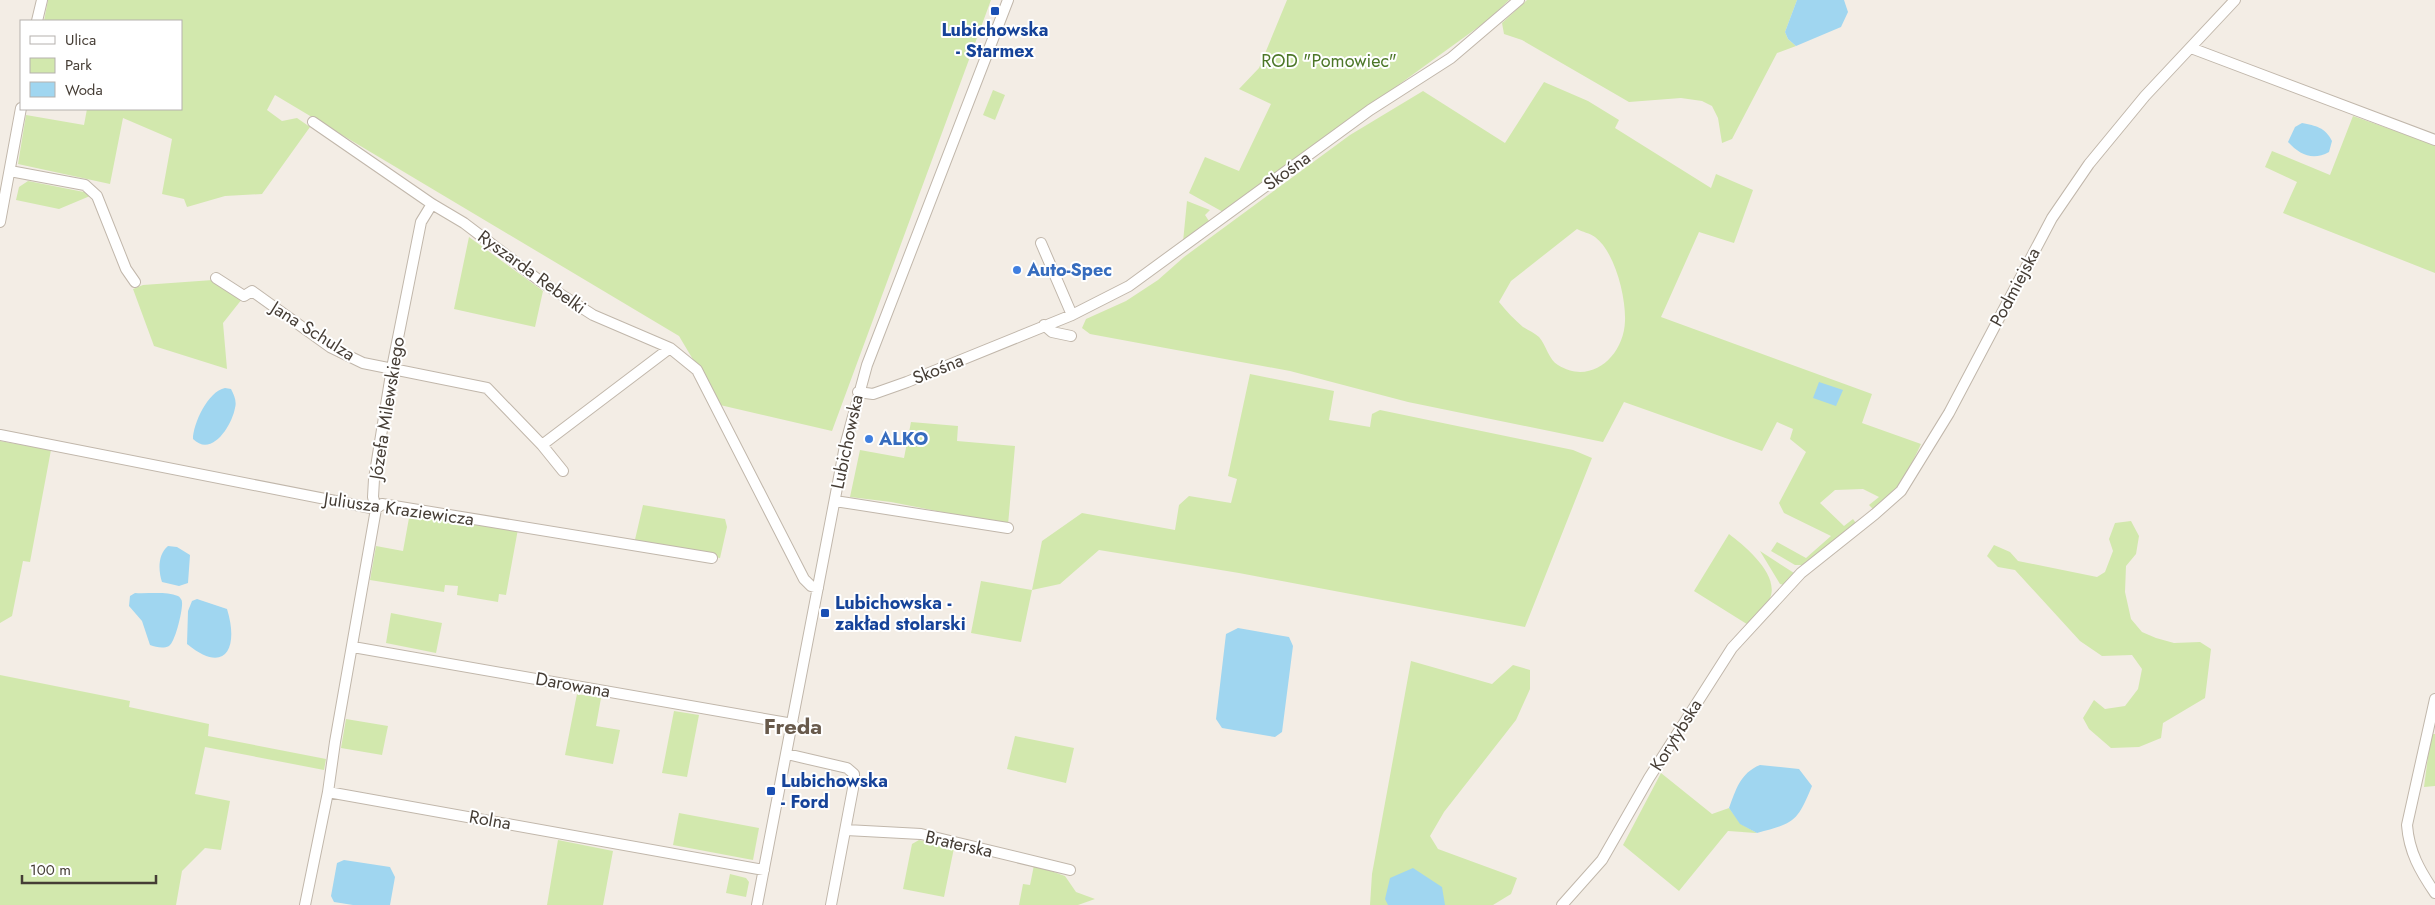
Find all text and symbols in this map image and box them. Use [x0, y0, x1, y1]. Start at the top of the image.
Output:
marker: Lubichowska - Starmex [989, 5, 1001, 17]
place label: Lubichowska - Starmex [941, 17, 1049, 64]
legend [20, 20, 182, 110]
text: Ulica [65, 29, 96, 51]
park label: ROD "Pomowiec" [1261, 48, 1397, 74]
text: Park [65, 54, 92, 76]
text: Woda [65, 79, 103, 101]
street label: Skośna [1258, 145, 1316, 197]
street label: Ryszarda Rebelki [472, 224, 592, 320]
street label: Podmiejska [1983, 243, 2047, 331]
place label: Auto-Spec [1026, 257, 1112, 283]
marker: Auto-Spec [1011, 264, 1023, 276]
street label: Jana Schulza [264, 294, 360, 367]
street label: Józefa Milewskiego [363, 335, 411, 483]
street label: Skośna [909, 347, 967, 391]
street label: Lubichowska [824, 392, 870, 492]
place label: ALKO [878, 426, 928, 452]
marker: ALKO [863, 433, 875, 445]
street label: Juliusza Kraziewicza [320, 485, 476, 532]
place label: Lubichowska - zakład stolarski [835, 590, 966, 637]
marker: Lubichowska - zakład stolarski [819, 607, 831, 619]
street label: Darowana [534, 666, 612, 704]
street label: Korytybska [1644, 694, 1708, 776]
district label: Freda [764, 710, 822, 742]
place label: Lubichowska - Ford [781, 768, 888, 815]
marker: Lubichowska - Ford [765, 785, 777, 797]
street label: Rolna [467, 804, 513, 836]
street label: Braterska [923, 824, 995, 864]
scale bar [22, 852, 156, 884]
text: 100 m [30, 859, 71, 881]

